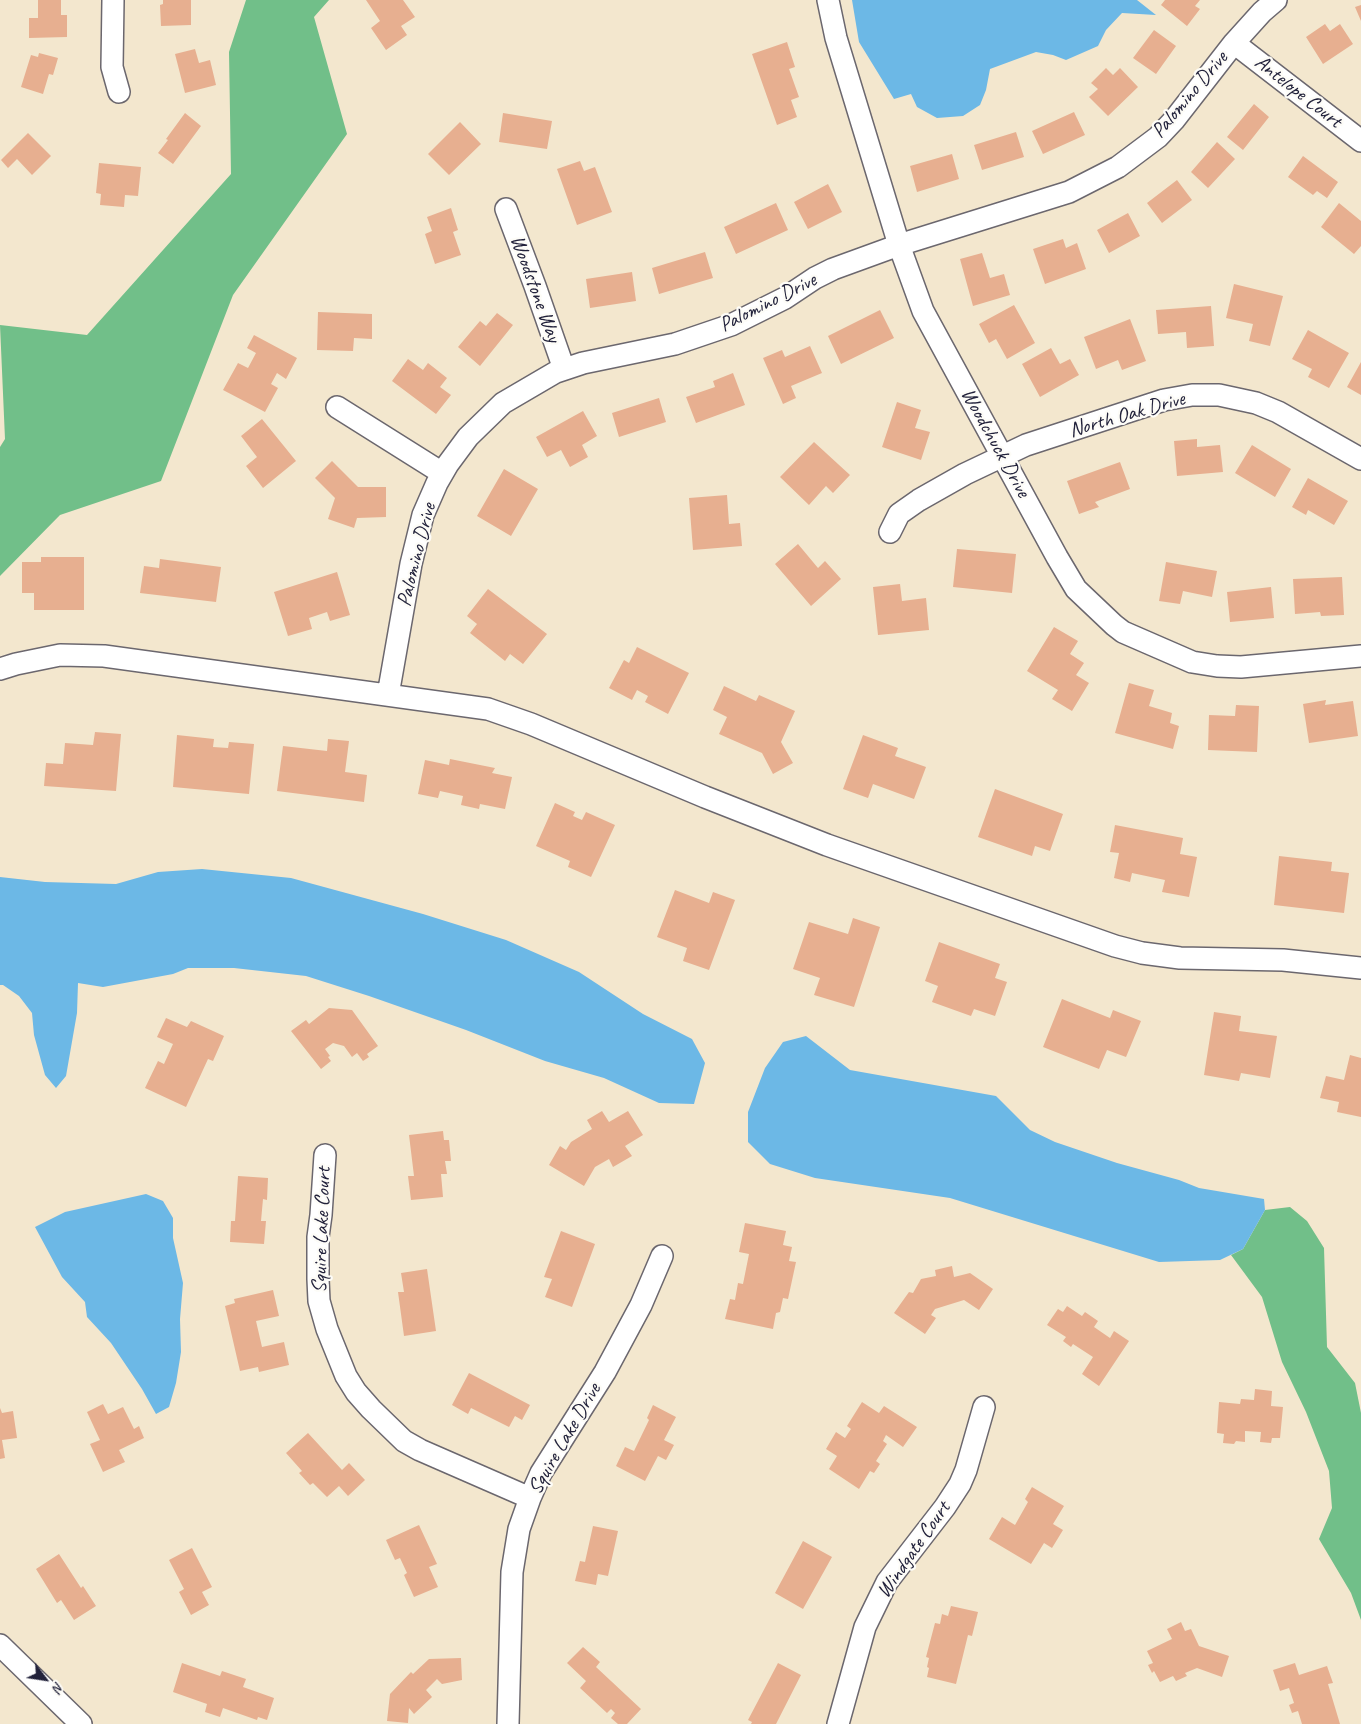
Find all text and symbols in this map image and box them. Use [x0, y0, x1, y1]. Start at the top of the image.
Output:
street label: Palomino Drive [1146, 46, 1234, 144]
street label: Antelope Court [1249, 50, 1347, 134]
street label: Woodstone Way [504, 232, 566, 346]
street label: Palomino Drive [715, 268, 821, 338]
street label: Woodchuck Drive [955, 384, 1035, 502]
street label: North Oak Drive [1066, 386, 1188, 444]
street label: Palomino Drive [392, 501, 442, 609]
street label: Squire Lake Court [307, 1167, 337, 1293]
street label: Squire Lake Drive [523, 1379, 607, 1499]
street label: Windgate Court [872, 1497, 956, 1603]
north arrow [20, 1654, 70, 1704]
text: N [49, 1679, 68, 1695]

